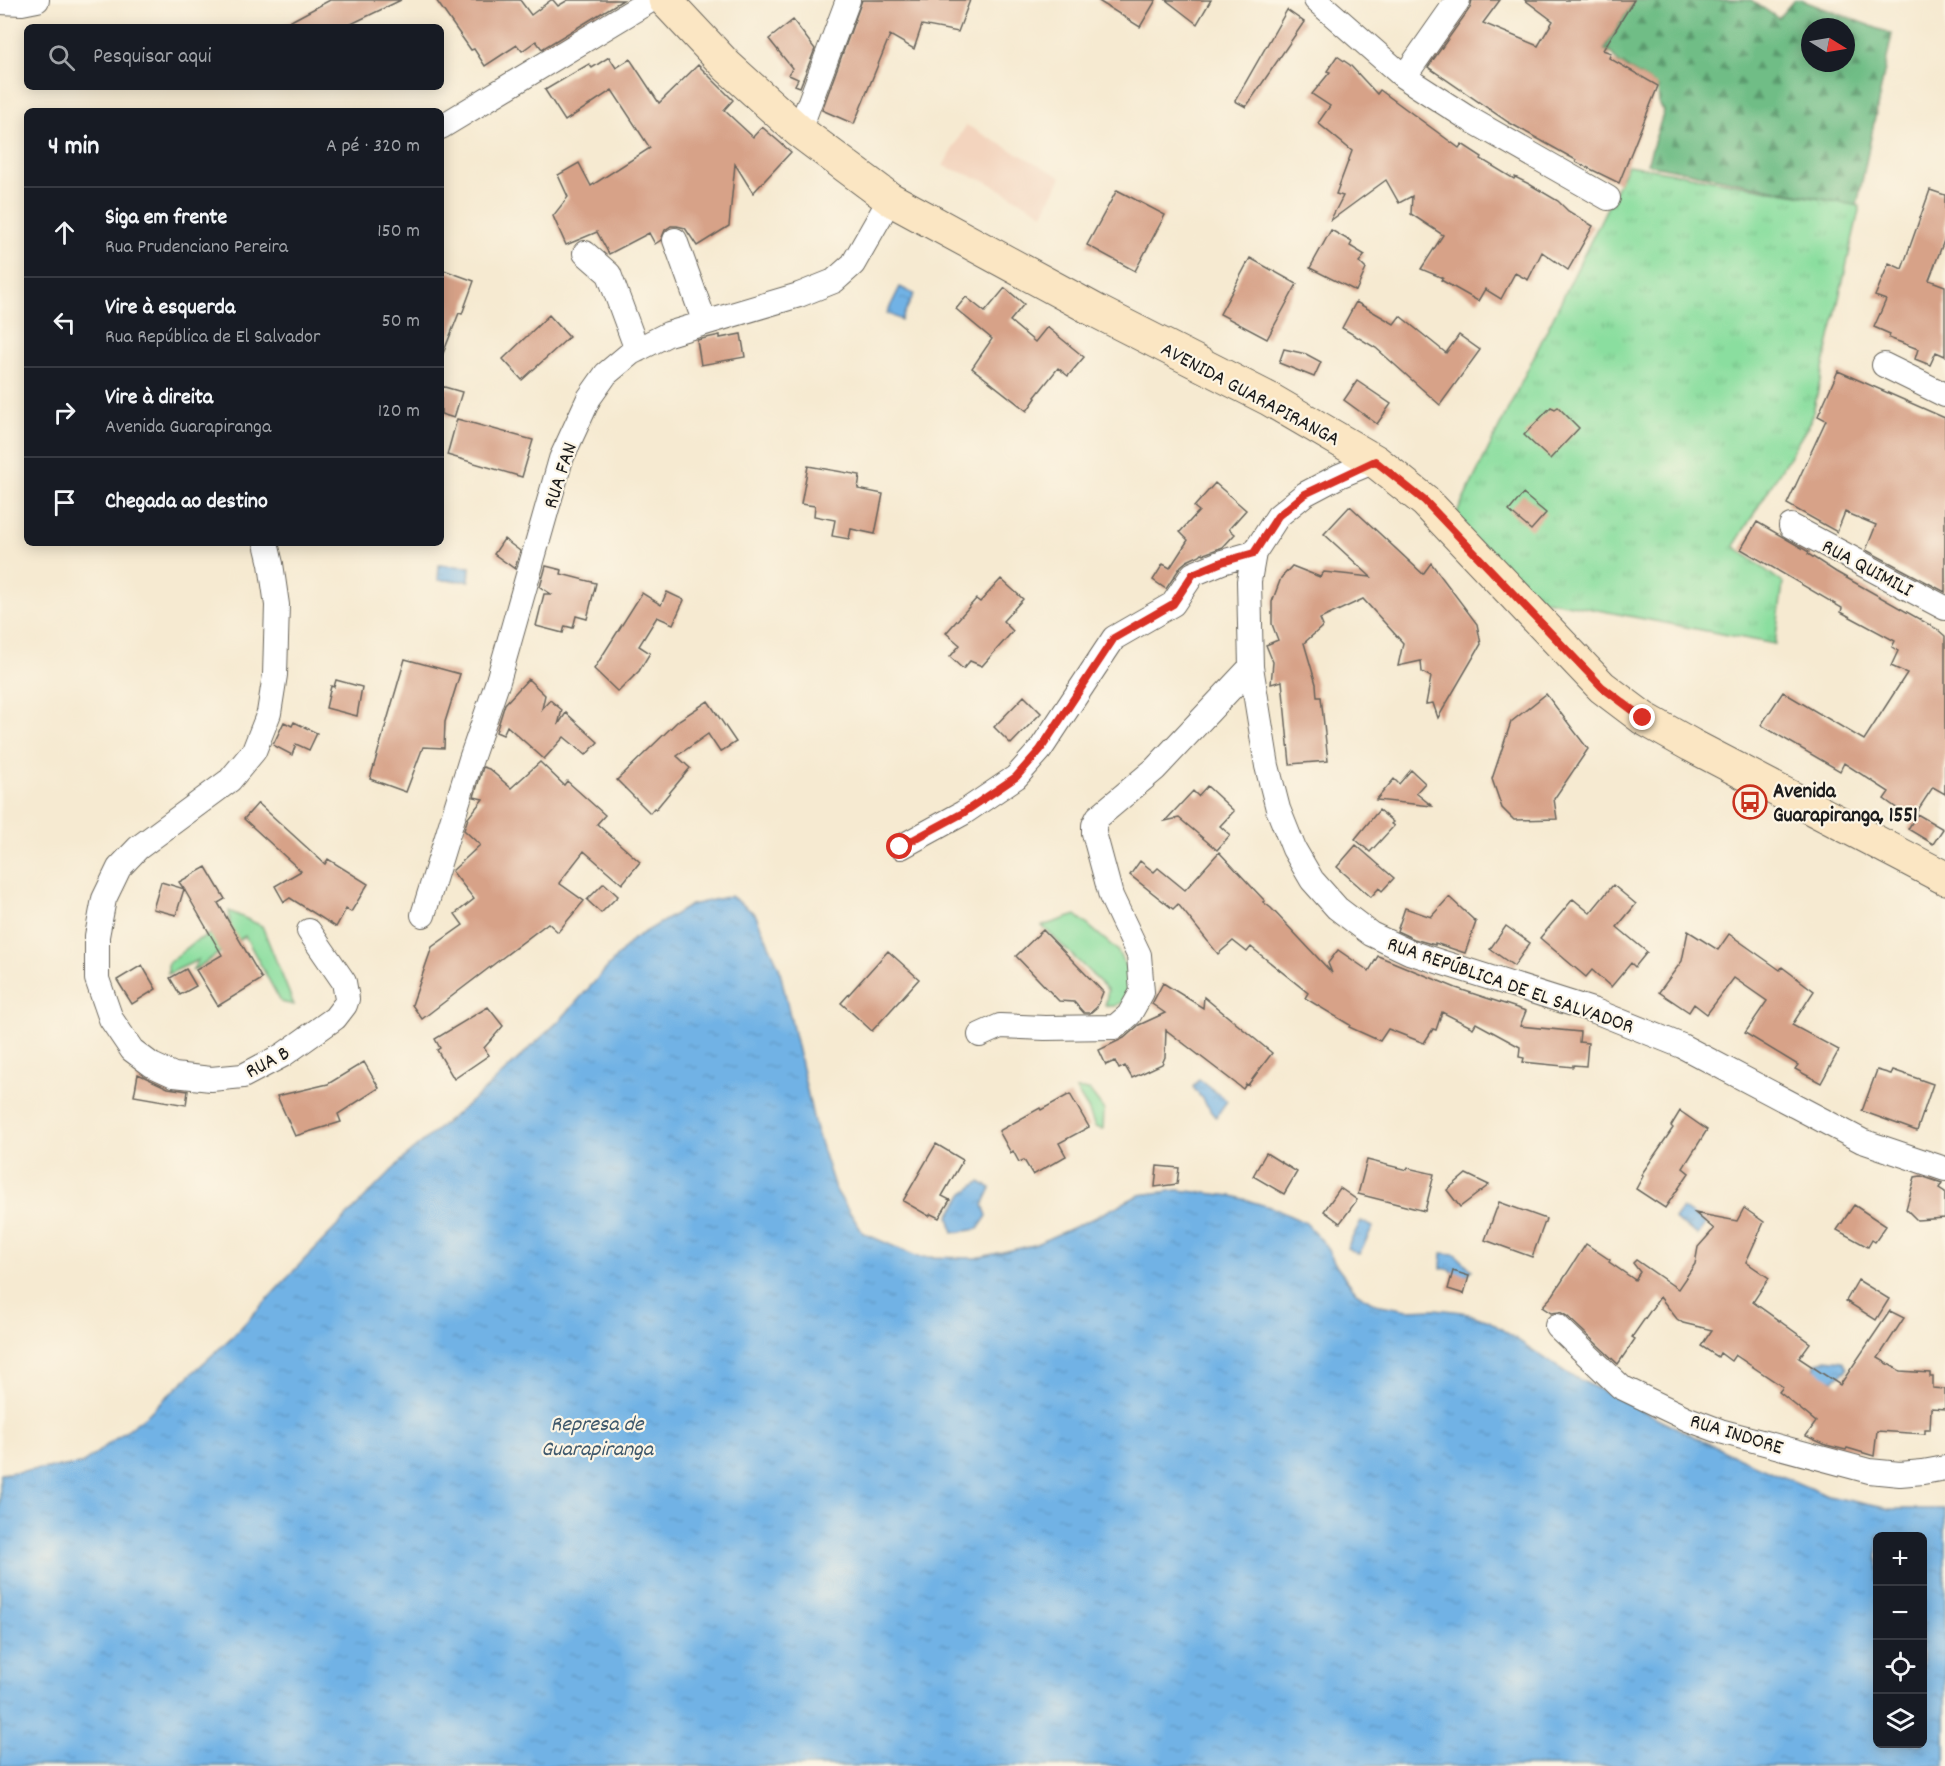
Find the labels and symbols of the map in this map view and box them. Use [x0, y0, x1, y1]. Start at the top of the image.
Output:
north arrow [1801, 18, 1855, 72]
street label: AVENIDA GUARAPIRANGA [1155, 336, 1345, 456]
street label: RUA FAN [537, 439, 587, 513]
street label: RUA QUIMILI [1816, 533, 1918, 606]
route end [1629, 704, 1655, 730]
place label: Avenida Guarapiranga, 1551 [1773, 778, 1918, 832]
bus stop icon: Avenida Guarapiranga, 1551 [1732, 784, 1768, 820]
route start [886, 833, 912, 859]
street label: RUA REPÚBLICA DE EL SALVADOR [1383, 930, 1637, 1043]
street label: RUA B [241, 1039, 296, 1088]
street label: RUA INDORE [1686, 1407, 1787, 1464]
water label: Represa de Guarapiranga [541, 1410, 655, 1466]

